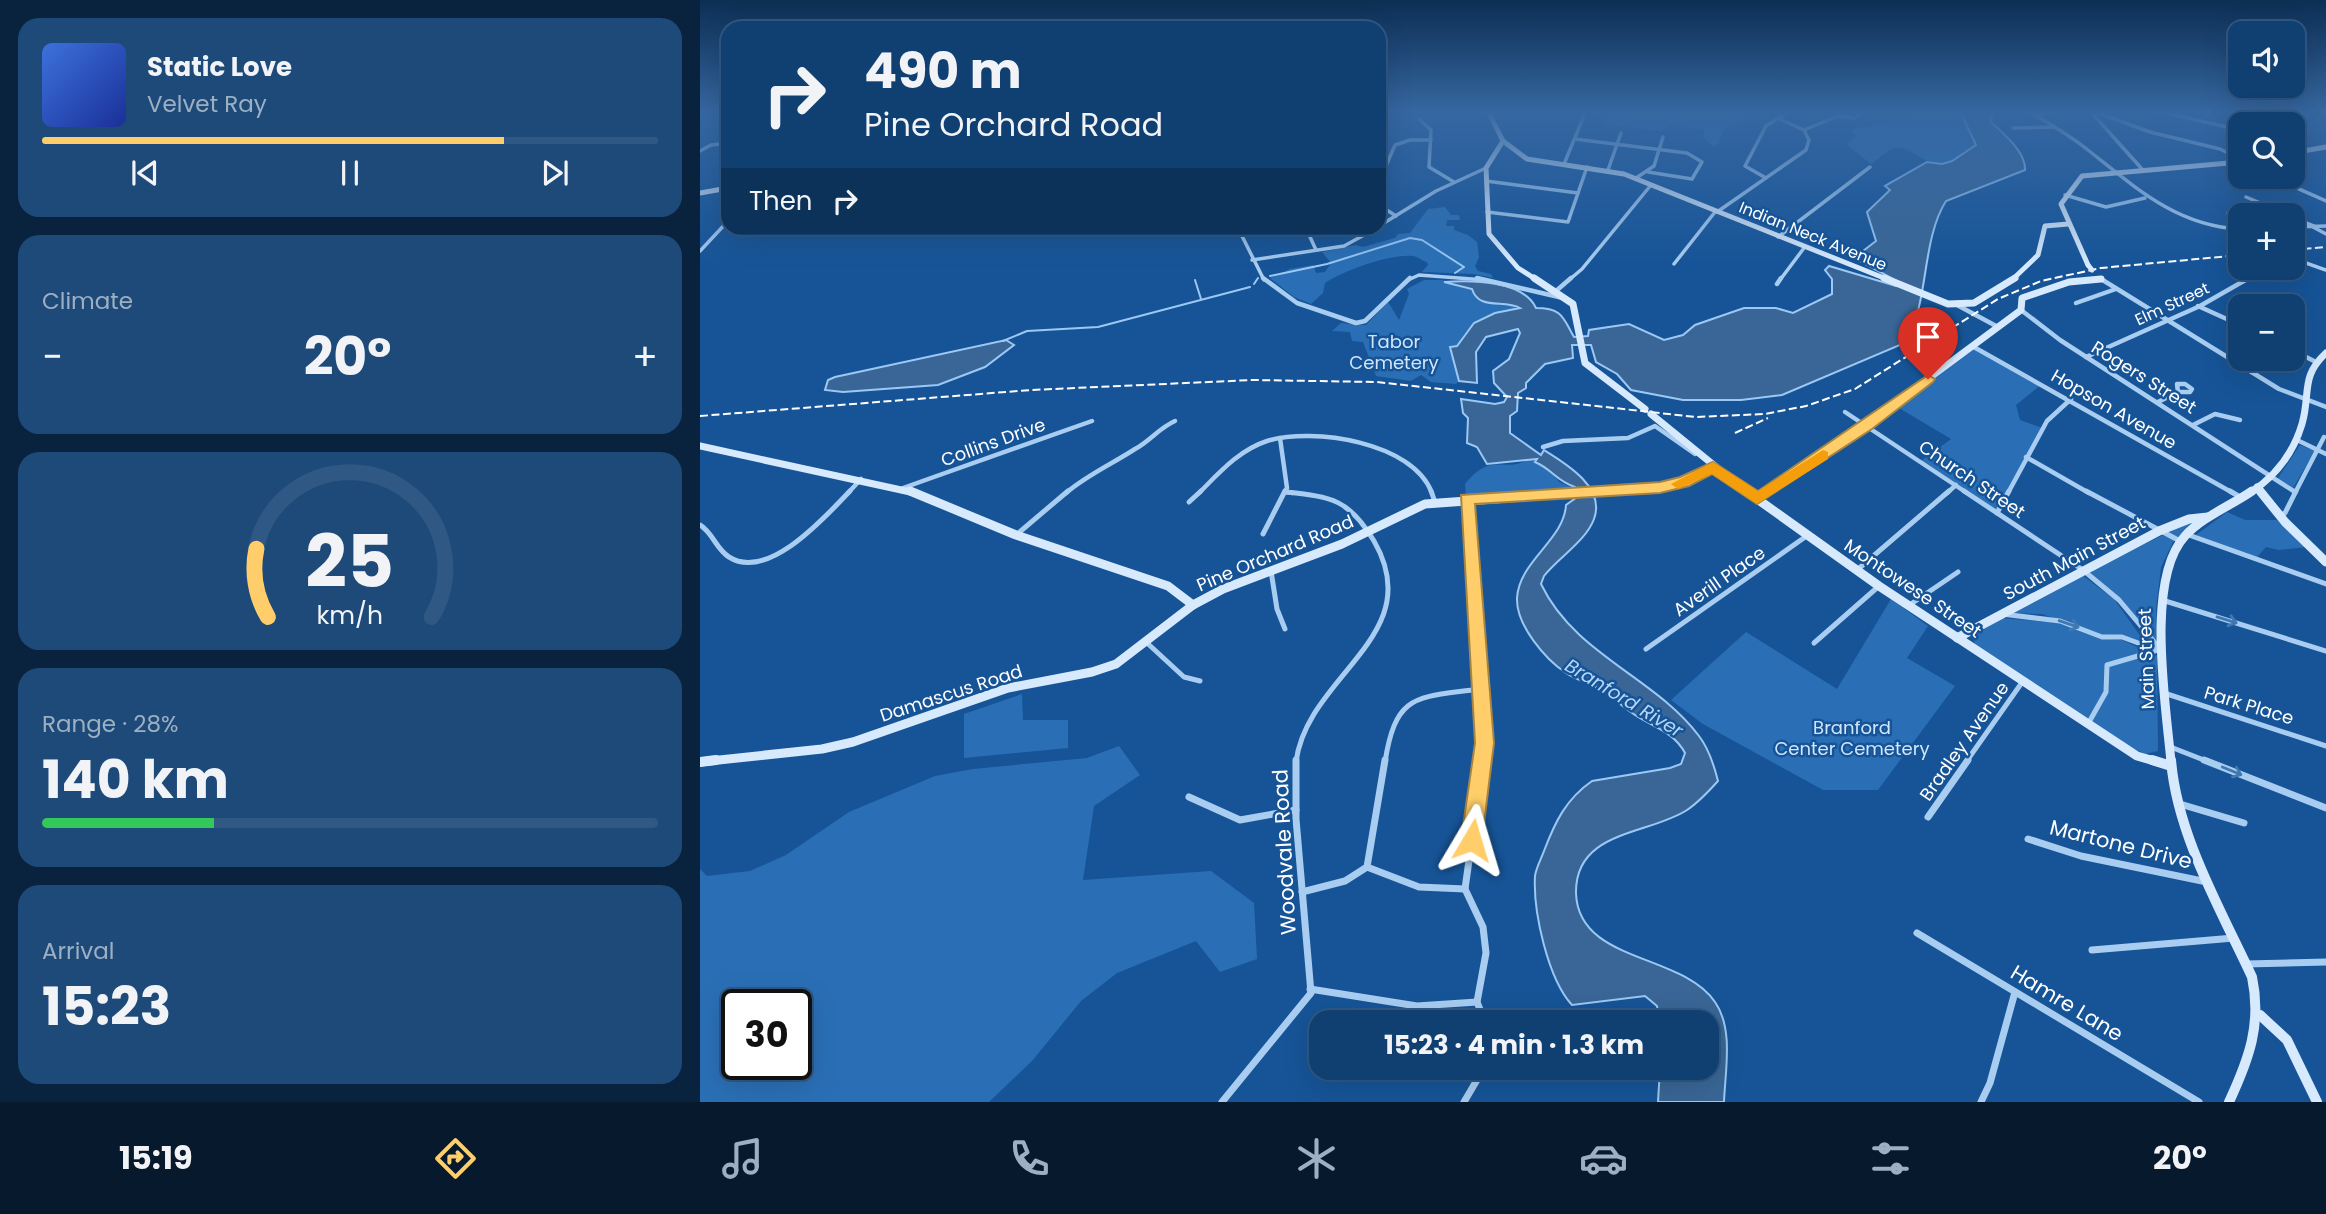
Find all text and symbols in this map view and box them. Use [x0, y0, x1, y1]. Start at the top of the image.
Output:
map controls [2228, 21, 2305, 371]
button: sound [2228, 21, 2305, 98]
text: 490 m [864, 37, 1022, 105]
text: Static Love [147, 49, 292, 85]
icon: right [749, 49, 840, 140]
text: Velvet Ray [147, 88, 267, 120]
text: Pine Orchard Road [864, 102, 1163, 147]
button: search [2228, 112, 2305, 189]
icon: previous [126, 154, 164, 192]
icon: pause [331, 154, 369, 192]
icon: next [536, 154, 574, 192]
icon: right [826, 182, 864, 220]
text: Then [749, 183, 812, 219]
street label: Indian Neck Avenue [1736, 196, 1891, 276]
button: + [2228, 203, 2305, 280]
street label: Elm Street [2131, 277, 2213, 331]
text: Climate [42, 285, 133, 317]
button: − [2228, 294, 2305, 371]
pin [1898, 307, 1958, 379]
icon: arrive [1909, 318, 1947, 356]
text: 20° [304, 320, 391, 393]
park label: Tabor Cemetery [1349, 329, 1439, 375]
text: − [42, 330, 63, 383]
text: + [632, 330, 658, 383]
street label: Rogers Street [2087, 335, 2201, 419]
street label: Hopson Avenue [2047, 363, 2181, 455]
street label: Collins Drive [937, 412, 1049, 472]
street label: Church Street [1914, 434, 2030, 524]
street label: Pine Orchard Road [1193, 509, 1357, 597]
street label: South Main Street [1999, 510, 2149, 606]
text: 25 [306, 511, 394, 612]
street label: Montowese Street [1839, 533, 1987, 643]
street label: Averill Place [1668, 540, 1770, 622]
text: km/h [317, 598, 383, 633]
street label: Main Street [2132, 608, 2160, 710]
one-way arrow [2216, 615, 2238, 628]
one-way arrow [2058, 618, 2080, 631]
water label: Branford River [1560, 652, 1689, 744]
street label: Damascus Road [877, 658, 1025, 728]
street label: Bradley Avenue [1914, 676, 2014, 806]
street label: Park Place [2201, 680, 2297, 730]
text: Range · 28% [42, 708, 178, 740]
park label: Branford Center Cemetery [1774, 715, 1930, 761]
text: 140 km [42, 743, 229, 816]
one-way arrow [2220, 766, 2242, 779]
street label: Woodvale Road [1265, 768, 1303, 936]
position arrow [1435, 803, 1509, 877]
street label: Martone Drive [2047, 812, 2195, 876]
text: Arrival [42, 935, 114, 967]
street label: Hamre Lane [2005, 958, 2129, 1048]
text: 15:23 [42, 970, 171, 1043]
speed limit sign: 30 [721, 989, 812, 1080]
text: 15:23 · 4 min · 1.3 km [1384, 1027, 1644, 1063]
icon: directions [431, 1134, 480, 1183]
icon: music [718, 1134, 767, 1183]
icon: phone [1005, 1134, 1054, 1183]
icon: climate [1292, 1134, 1341, 1183]
icon: car [1579, 1134, 1628, 1183]
icon: filters [1866, 1134, 1915, 1183]
text: 15:19 [119, 1135, 193, 1180]
text: 20° [2153, 1135, 2207, 1180]

